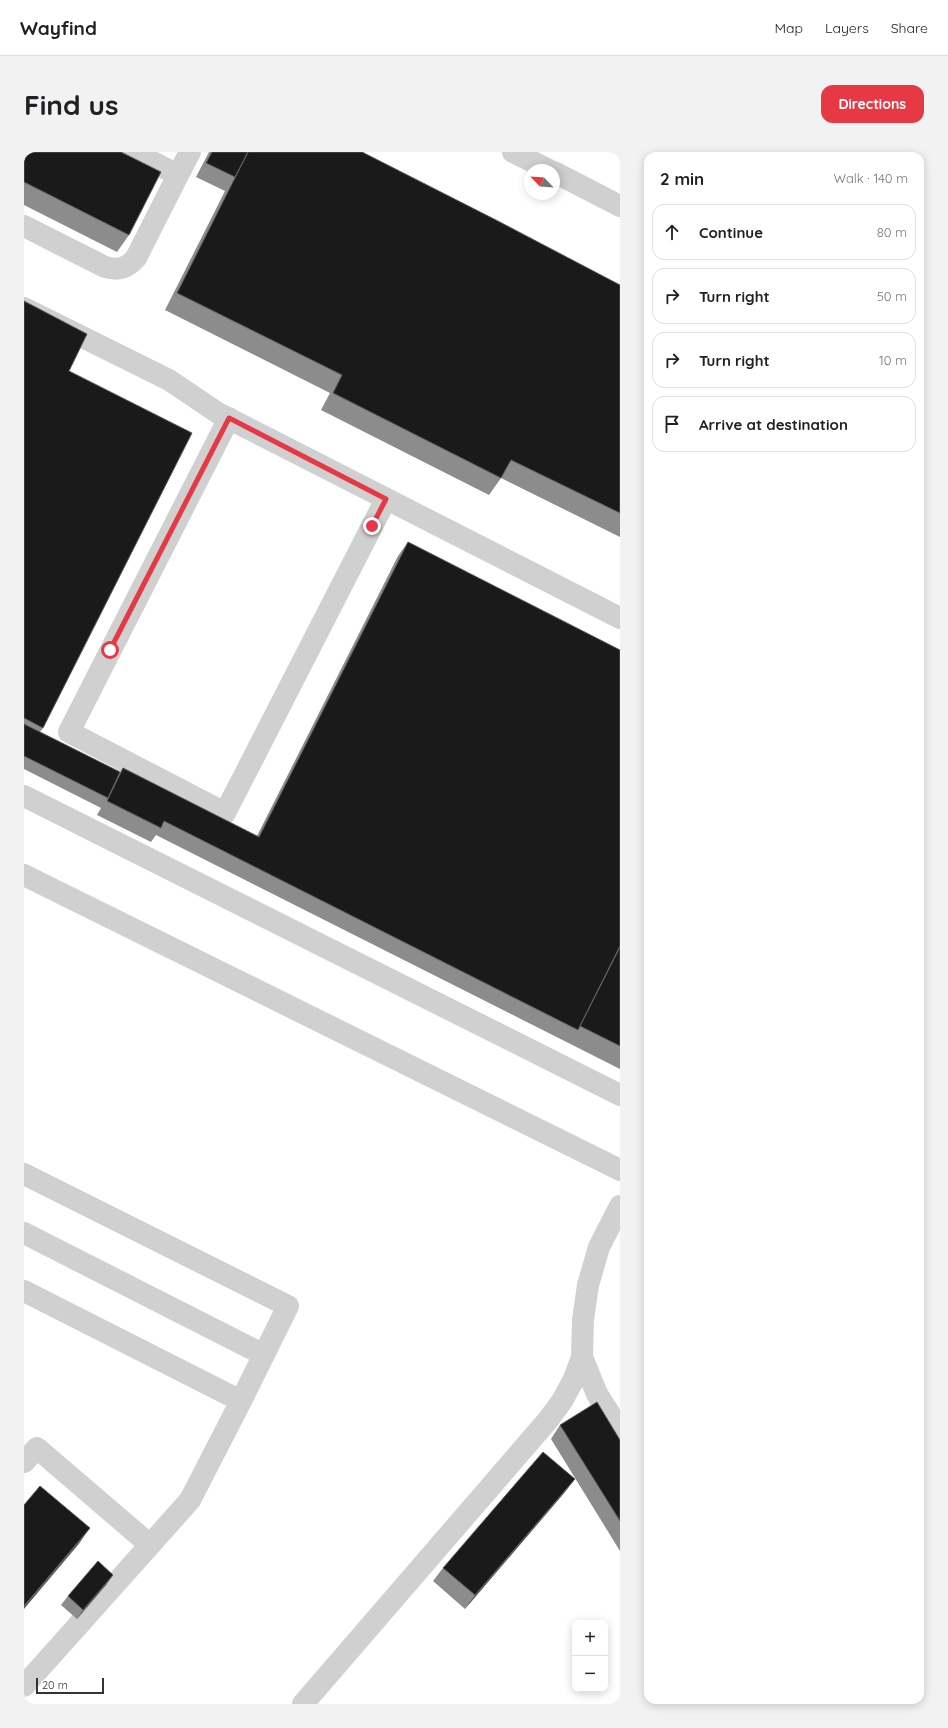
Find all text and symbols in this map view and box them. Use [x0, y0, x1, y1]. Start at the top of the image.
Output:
text: Wayfind [20, 16, 97, 40]
text: Map [774, 19, 803, 37]
text: Layers [825, 19, 869, 37]
text: Share [891, 19, 928, 37]
button: Directions [821, 85, 924, 123]
text: Find us [24, 87, 118, 122]
north arrow [524, 164, 560, 200]
text: 2 min [660, 168, 704, 189]
text: Walk · 140 m [833, 170, 908, 186]
icon: ahead [661, 221, 683, 243]
text: Continue [699, 223, 763, 242]
text: 80 m [877, 224, 907, 240]
icon: right [661, 285, 683, 307]
text: Turn right [699, 287, 770, 306]
text: 50 m [877, 288, 907, 304]
icon: right [661, 349, 683, 371]
text: Turn right [699, 351, 770, 370]
text: 10 m [879, 352, 907, 368]
icon: arrive [661, 413, 683, 435]
text: Arrive at destination [699, 415, 848, 434]
route end [363, 517, 381, 535]
route start [101, 641, 119, 659]
map controls [572, 1620, 608, 1692]
button: + [572, 1620, 608, 1656]
button: − [572, 1656, 608, 1692]
scale bar [36, 1676, 104, 1695]
text: 20 m [42, 1678, 68, 1692]

